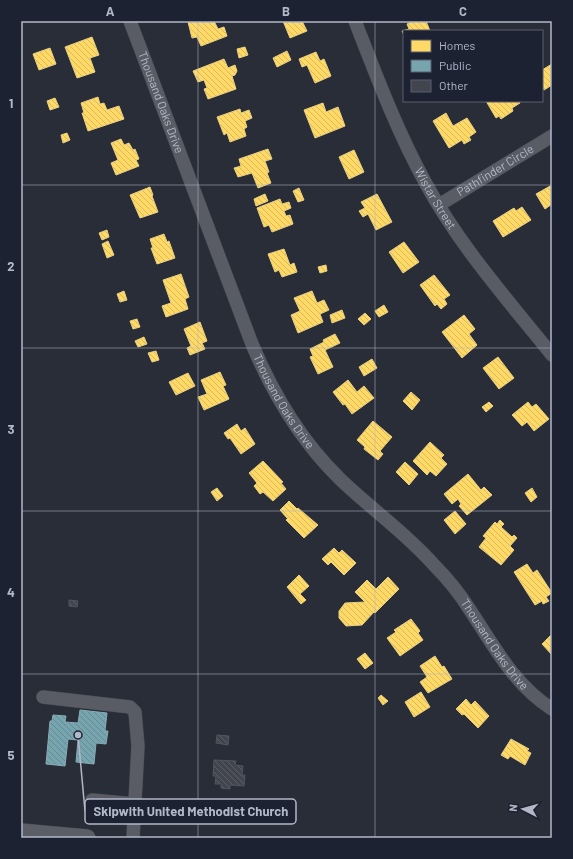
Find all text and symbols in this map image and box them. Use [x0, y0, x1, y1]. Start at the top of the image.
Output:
text: A [106, 3, 115, 19]
text: B [282, 3, 290, 19]
text: C [459, 3, 467, 19]
legend [403, 30, 543, 102]
text: Homes [439, 38, 476, 52]
street label: Thousand Oaks Drive [136, 49, 187, 155]
text: Public [439, 58, 471, 72]
text: Other [439, 78, 469, 92]
text: 1 [9, 95, 13, 111]
street label: Pathfinder Circle [454, 141, 536, 199]
street label: Wistar Street [412, 165, 460, 231]
text: 2 [7, 258, 15, 274]
street label: Thousand Oaks Drive [251, 352, 318, 451]
text: 3 [7, 421, 15, 437]
text: 4 [7, 584, 15, 600]
street label: Thousand Oaks Drive [459, 596, 532, 692]
text: 5 [7, 747, 15, 763]
north arrow [503, 789, 543, 829]
callout: Skipwith United Methodist Church [85, 799, 296, 824]
text: Skipwith United Methodist Church [94, 803, 288, 819]
text: N [506, 804, 519, 812]

